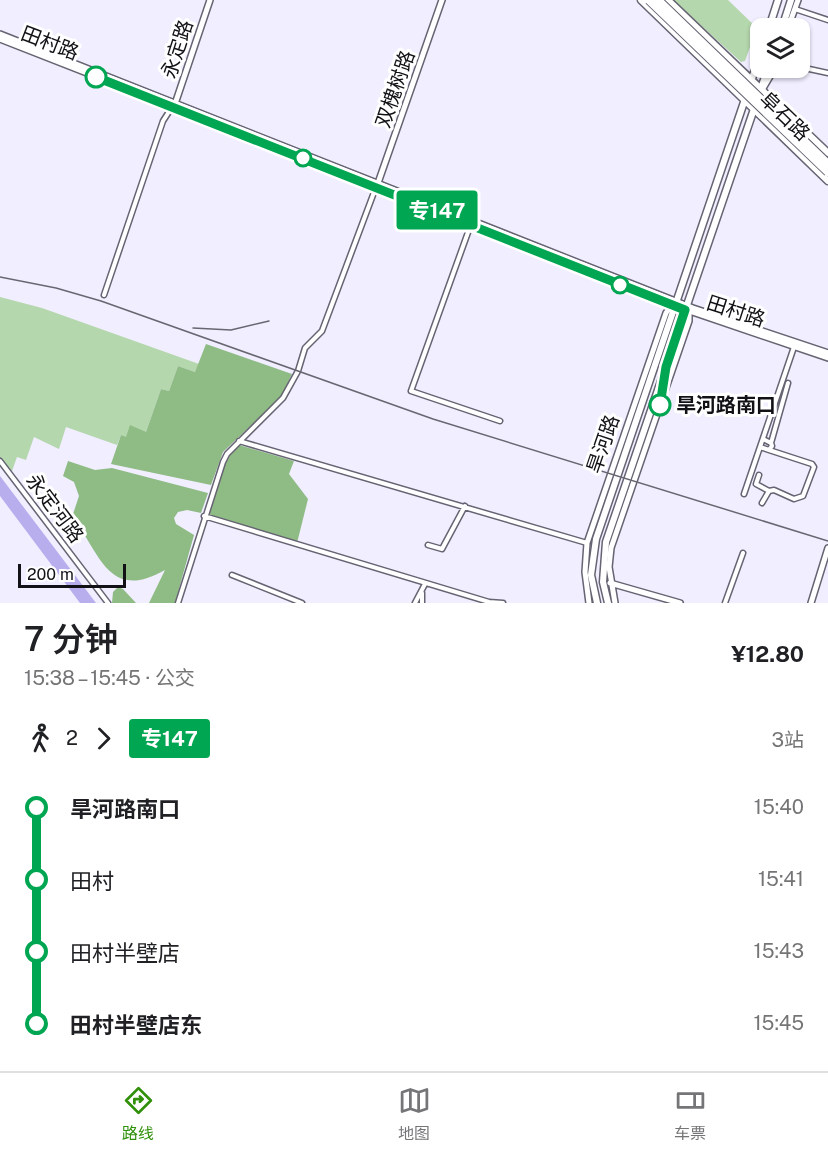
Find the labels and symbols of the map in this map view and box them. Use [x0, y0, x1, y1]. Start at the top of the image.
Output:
street label: 永定路 [156, 17, 198, 81]
street label: 田村路 [18, 21, 82, 65]
street label: 双槐树路 [371, 47, 419, 131]
unlabelled marker [85, 66, 107, 88]
street label: 阜石路 [755, 87, 815, 145]
unlabelled marker [294, 149, 312, 167]
line badge: 专147 [395, 190, 479, 230]
unlabelled marker [611, 276, 629, 294]
street label: 田村路 [704, 290, 768, 332]
place label: 旱河路南口 [676, 393, 776, 417]
marker: 旱河路南口 [649, 394, 671, 416]
street label: 旱河路 [582, 412, 624, 476]
street label: 永定河路 [21, 469, 89, 547]
scale bar [18, 561, 126, 588]

